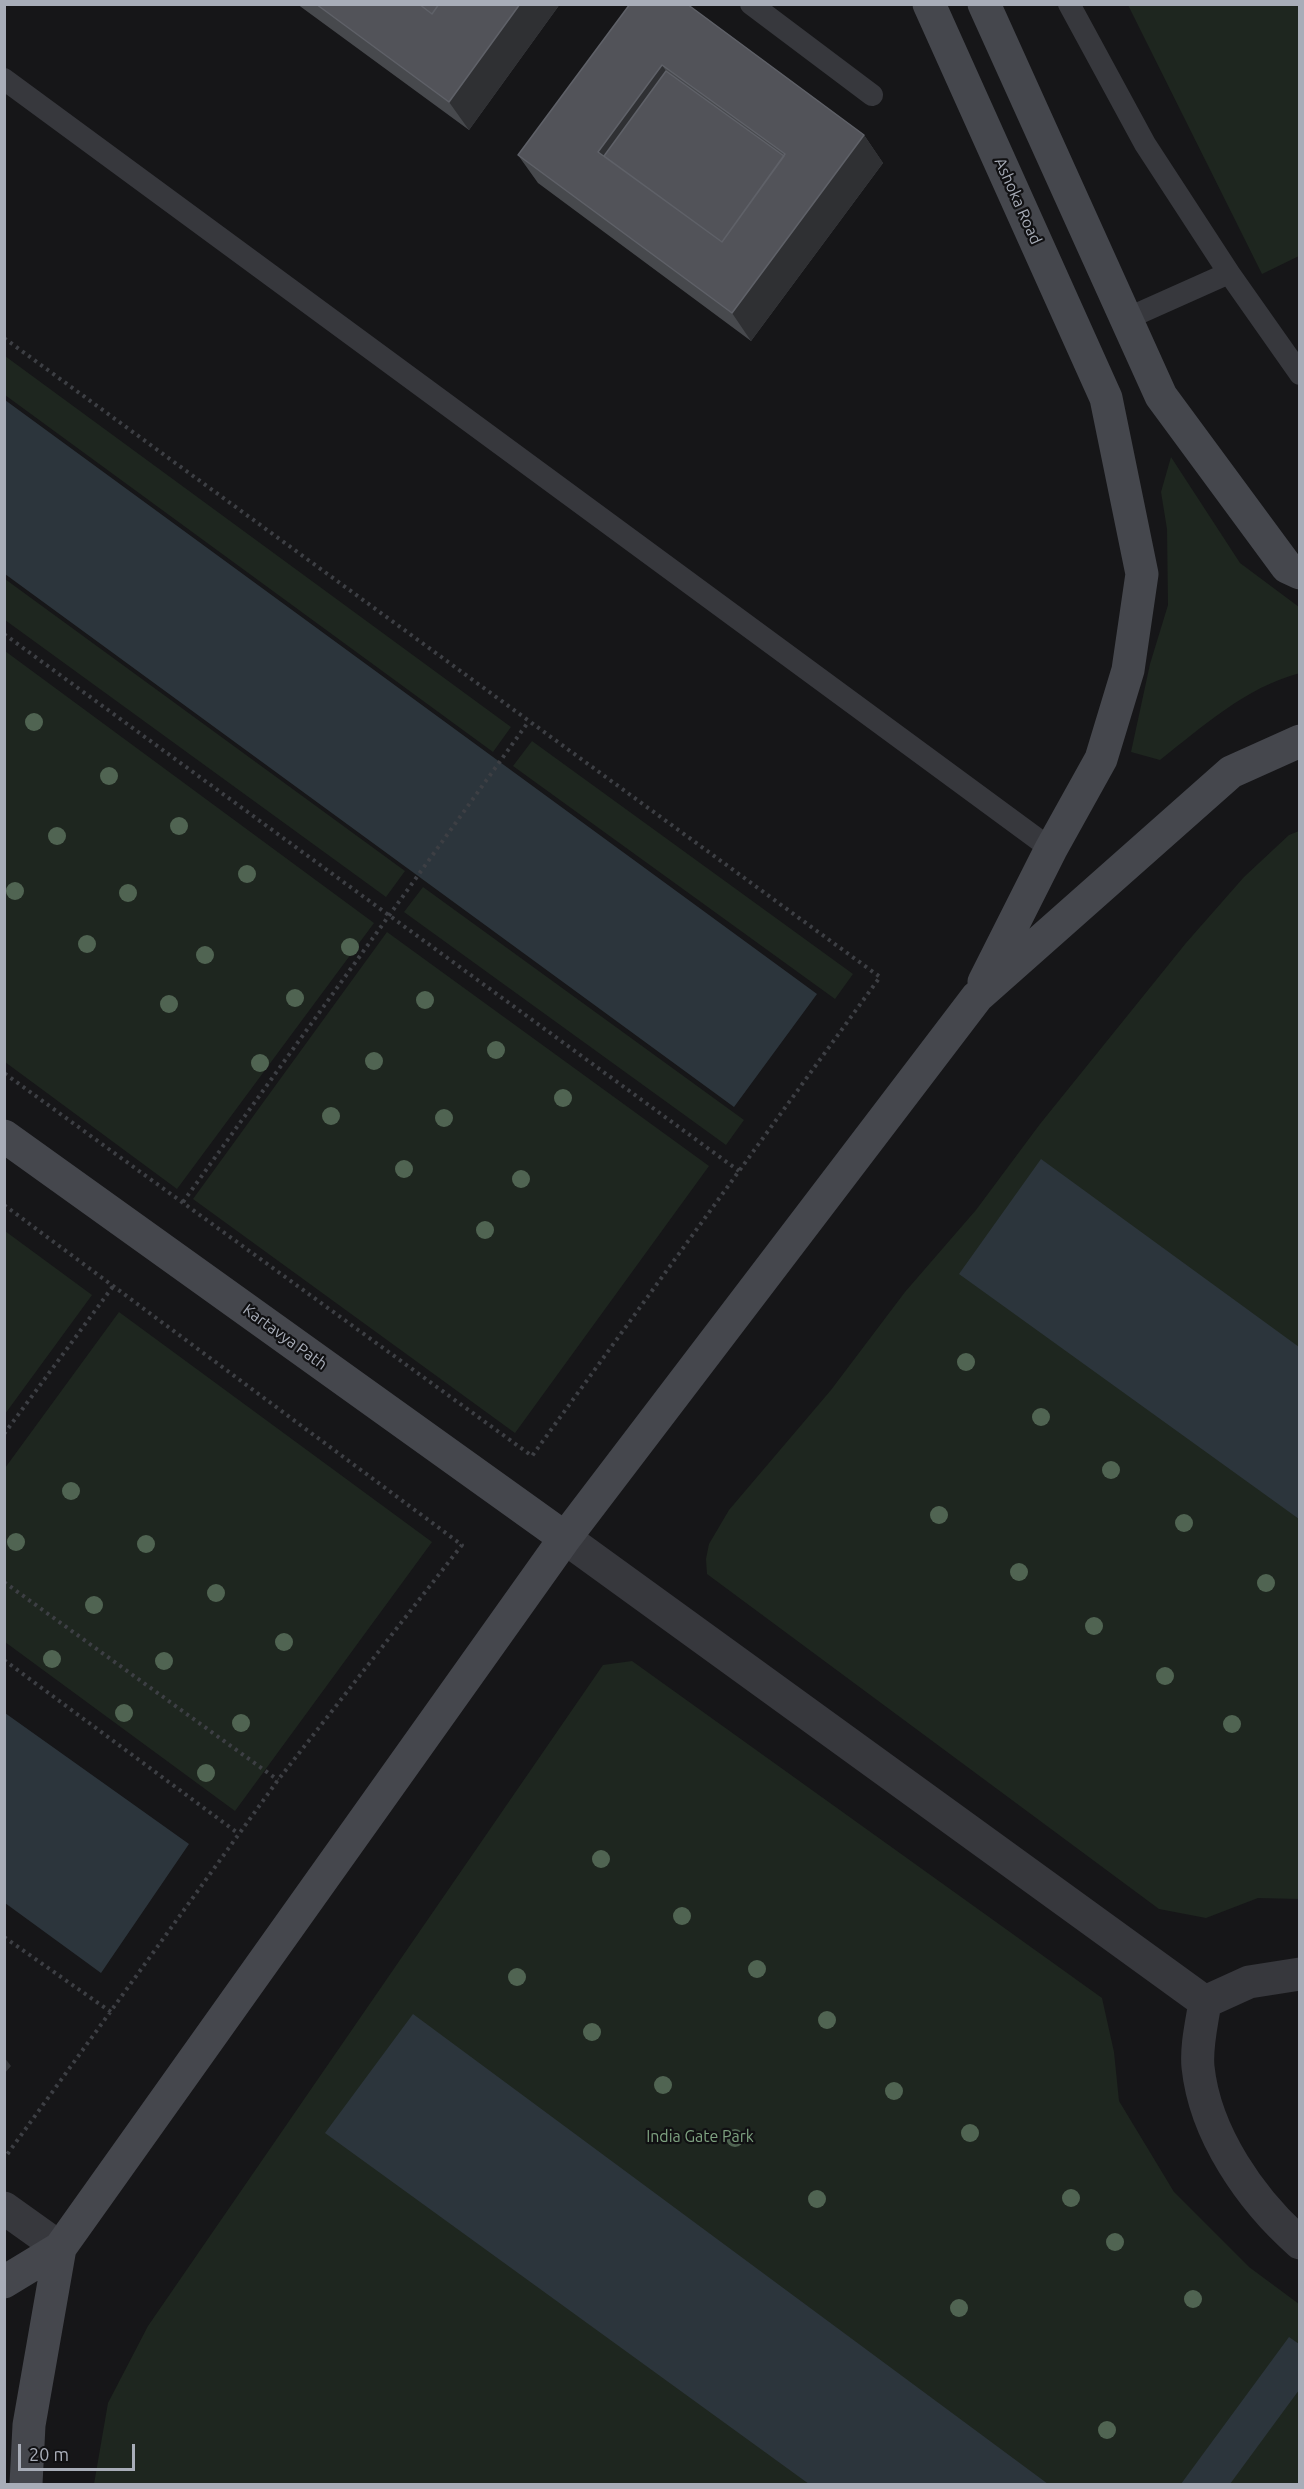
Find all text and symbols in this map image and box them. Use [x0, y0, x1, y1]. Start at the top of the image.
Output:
street label: Ashoka Road [990, 155, 1046, 247]
street label: Kartavya Path [239, 1300, 331, 1374]
park label: India Gate Park [646, 2127, 754, 2147]
scale bar [21, 2432, 138, 2470]
text: 20 m [29, 2444, 69, 2464]

